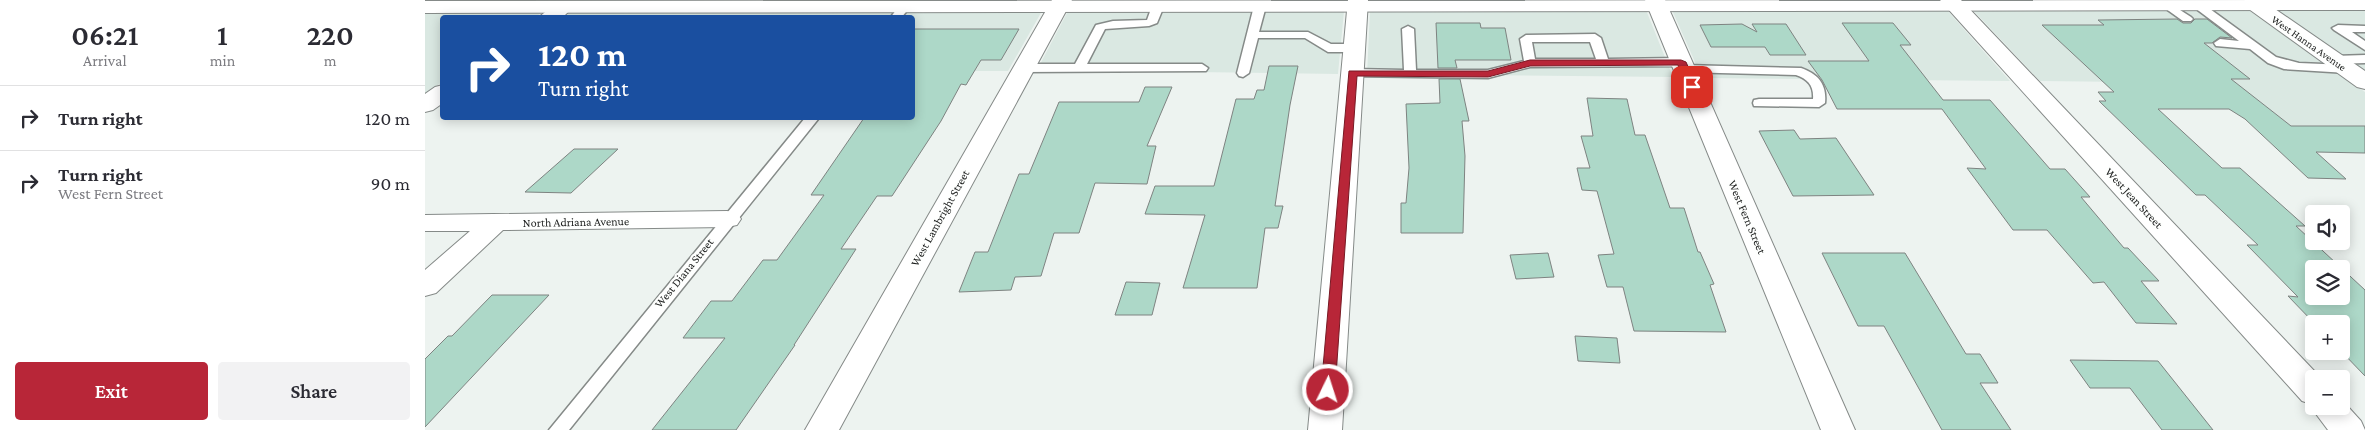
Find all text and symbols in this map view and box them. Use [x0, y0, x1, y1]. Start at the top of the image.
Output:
street label: West Hanna Avenue [2269, 13, 2349, 73]
text: 06:21 [71, 18, 138, 51]
text: 1 [217, 18, 228, 51]
text: 220 [307, 18, 354, 51]
icon: right [455, 35, 520, 100]
text: 120 m [538, 35, 627, 74]
text: Arrival [83, 52, 127, 69]
text: min [210, 52, 235, 69]
text: m [324, 52, 337, 69]
pin [1671, 66, 1713, 108]
icon: arrive [1678, 73, 1706, 101]
text: Turn right [538, 76, 629, 101]
icon: right [15, 104, 43, 132]
text: Turn right [58, 108, 143, 129]
text: 120 m [365, 108, 410, 129]
text: Turn right [58, 164, 143, 185]
street label: West Jean Street [2102, 165, 2166, 232]
street label: West Lambright Street [908, 166, 973, 269]
icon: right [15, 169, 43, 197]
text: 90 m [371, 173, 410, 194]
street label: West Fern Street [1725, 178, 1769, 257]
text: West Fern Street [58, 185, 163, 202]
map controls [2305, 205, 2350, 415]
button: sound [2305, 205, 2350, 250]
street label: North Adriana Avenue [523, 214, 629, 230]
street label: West Diana Street [652, 234, 717, 311]
button: layers [2305, 260, 2350, 305]
button: + [2305, 315, 2350, 360]
button: Exit [15, 362, 208, 420]
button: Share [218, 362, 410, 420]
position arrow [1301, 363, 1353, 415]
button: − [2305, 370, 2350, 415]

